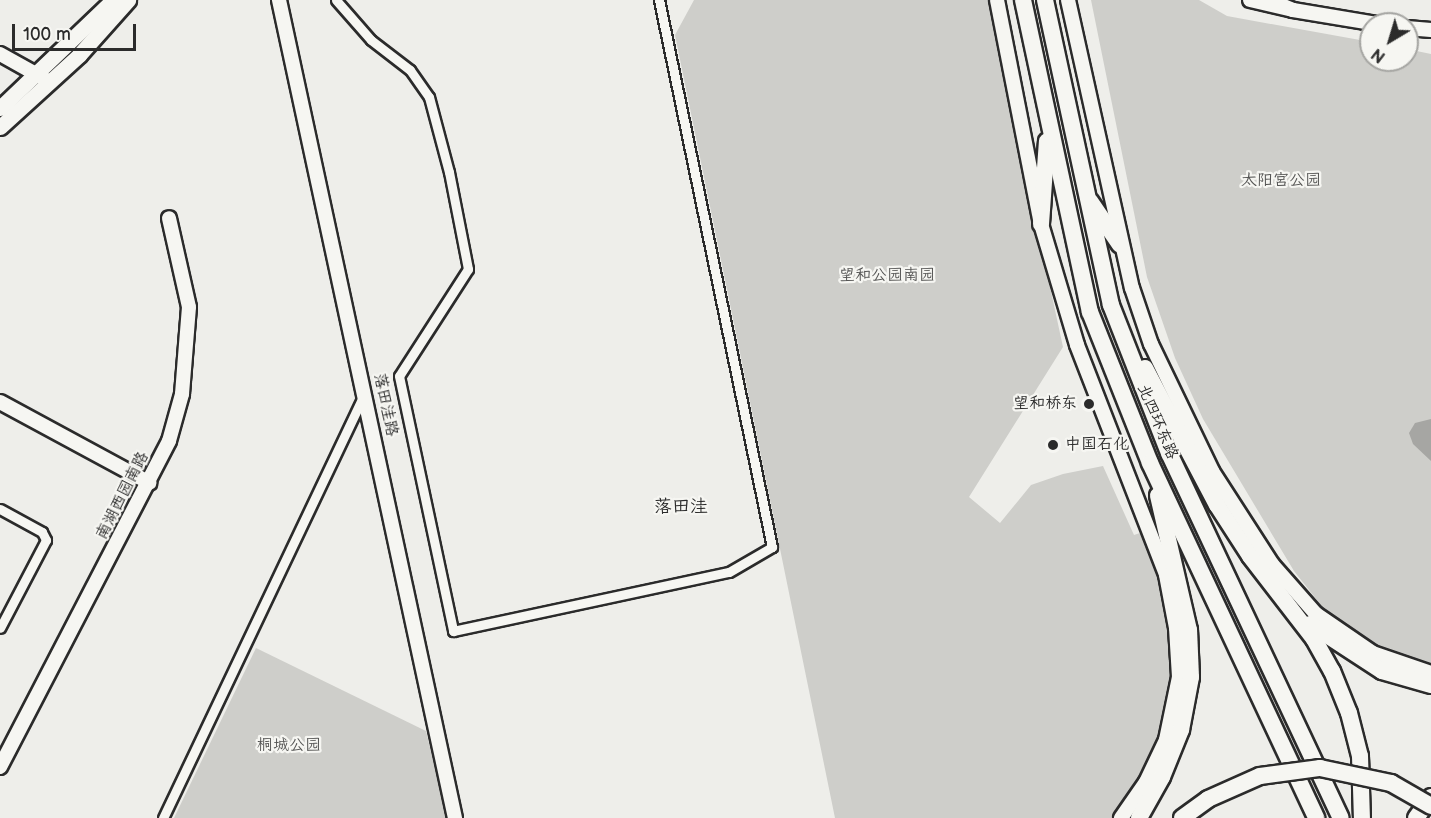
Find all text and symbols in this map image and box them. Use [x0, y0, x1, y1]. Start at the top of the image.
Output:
scale bar [15, 12, 140, 50]
north arrow [1359, 12, 1419, 72]
text: 100 m [23, 24, 71, 45]
text: N [1368, 44, 1389, 66]
park label: 太阳宫公园 [1241, 171, 1321, 191]
park label: 望和公园南园 [839, 266, 935, 286]
street label: 落田洼路 [369, 372, 401, 438]
street label: 北四环东路 [1133, 381, 1181, 463]
place label: 望和桥东 [1013, 394, 1077, 414]
marker: 望和桥东 [1082, 397, 1096, 411]
place label: 中国石化 [1065, 435, 1129, 455]
marker: 中国石化 [1046, 438, 1060, 452]
street label: 南湖西园南路 [93, 449, 153, 543]
district label: 落田洼 [654, 496, 708, 518]
park label: 桐城公园 [257, 736, 321, 756]

